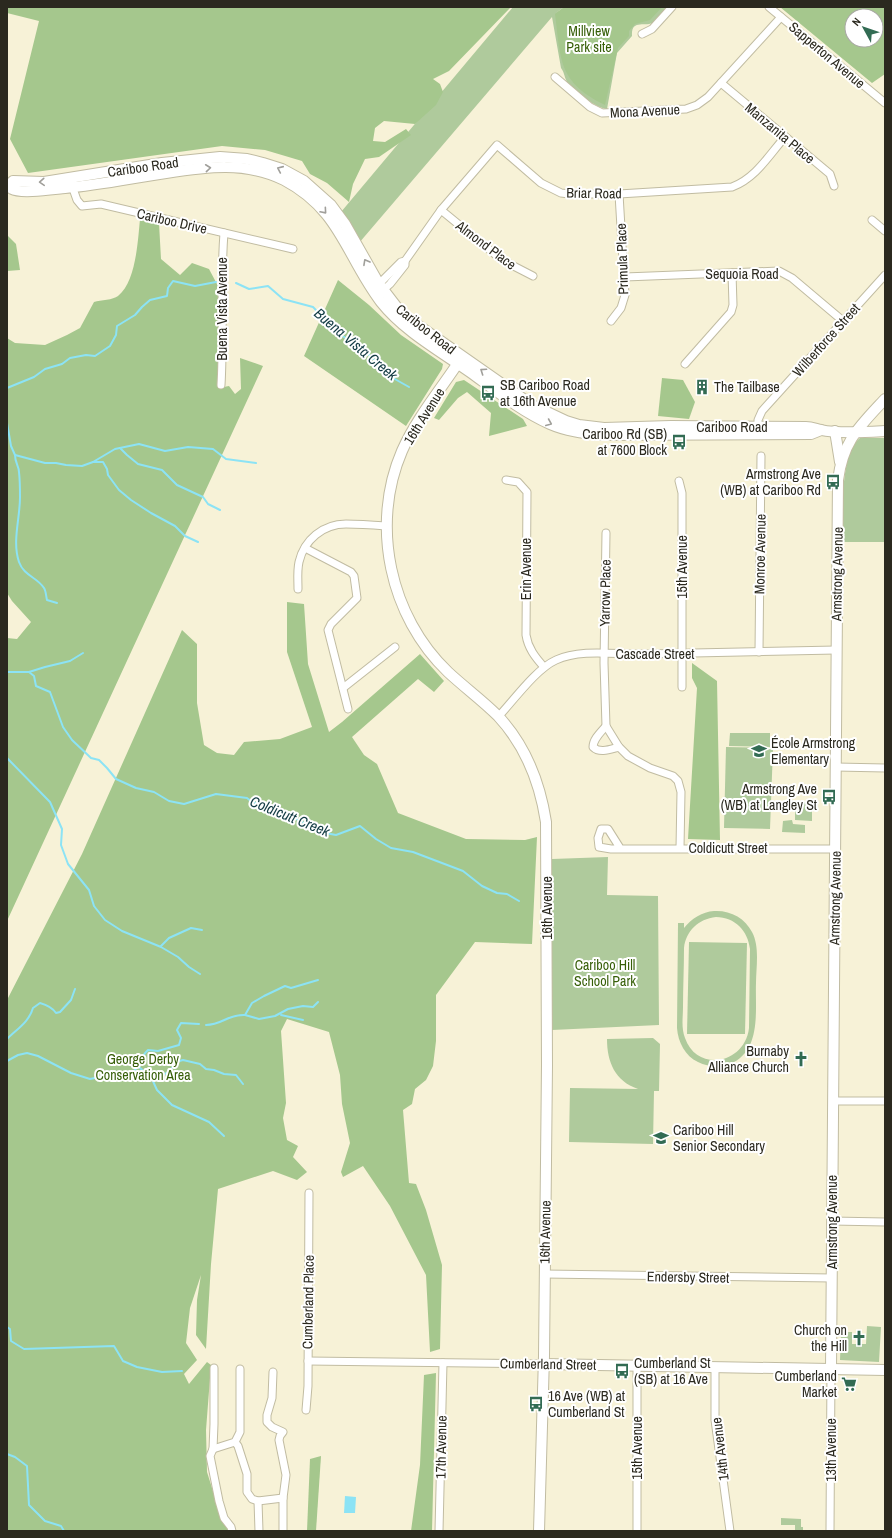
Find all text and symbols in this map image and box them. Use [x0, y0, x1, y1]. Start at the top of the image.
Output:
north arrow [844, 8, 884, 48]
text: N [849, 15, 864, 29]
street label: Sapperton Avenue [785, 18, 869, 92]
park label: Millview Park site [566, 22, 612, 56]
street label: Manzanita Place [741, 99, 819, 167]
street label: Mona Avenue [610, 100, 680, 122]
street label: Cariboo Road [106, 153, 180, 181]
one-way arrow [205, 163, 211, 172]
one-way arrow [277, 166, 285, 174]
one-way arrow [39, 177, 45, 186]
street label: Briar Road [566, 184, 622, 202]
street label: Cariboo Drive [135, 204, 209, 238]
one-way arrow [320, 207, 327, 214]
street label: Almond Place [452, 216, 520, 274]
street label: Primula Place [612, 223, 632, 295]
street label: Buena Vista Avenue [213, 257, 231, 361]
one-way arrow [364, 259, 371, 266]
street label: Sequoia Road [705, 265, 779, 283]
street label: Cariboo Road [392, 300, 460, 358]
street label: Wilberforce Street [788, 300, 864, 380]
water label: Buena Vista Creek [310, 303, 403, 386]
one-way arrow [480, 368, 487, 376]
place label: SB Cariboo Road at 16th Avenue [500, 376, 590, 410]
building icon: The Tailbase [693, 378, 711, 396]
place label: The Tailbase [714, 378, 780, 396]
street label: 16th Avenue [400, 384, 448, 448]
bus stop icon: SB Cariboo Road at 16th Avenue [479, 384, 497, 402]
one-way arrow [544, 418, 552, 426]
street label: Cariboo Road [696, 418, 768, 436]
place label: Cariboo Rd (SB) at 7600 Block [582, 425, 667, 459]
bus stop icon: Cariboo Rd (SB) at 7600 Block [670, 433, 688, 451]
place label: Armstrong Ave (WB) at Cariboo Rd [720, 465, 821, 499]
bus stop icon: Armstrong Ave (WB) at Cariboo Rd [824, 473, 842, 491]
street label: Monroe Avenue [750, 514, 770, 594]
street label: Armstrong Avenue [827, 527, 847, 622]
street label: 15th Avenue [673, 535, 691, 599]
street label: Erin Avenue [517, 538, 535, 600]
street label: Yarrow Place [595, 559, 615, 627]
street label: Cascade Street [615, 645, 695, 663]
place label: École Armstrong Elementary [771, 734, 856, 768]
school or university icon: École Armstrong Elementary [750, 742, 768, 760]
place label: Armstrong Ave (WB) at Langley St [721, 780, 817, 814]
bus stop icon: Armstrong Ave (WB) at Langley St [820, 788, 838, 806]
water label: Coldicutt Creek [247, 790, 334, 842]
street label: Coldicutt Street [688, 839, 768, 857]
street label: Armstrong Avenue [825, 851, 845, 946]
street label: 16th Avenue [538, 876, 556, 940]
park label: Cariboo Hill School Park [574, 956, 636, 990]
place label: Burnaby Alliance Church [707, 1042, 789, 1076]
park label: George Derby Conservation Area [95, 1050, 191, 1084]
church icon: Burnaby Alliance Church [792, 1050, 810, 1068]
place label: Cariboo Hill Senior Secondary [673, 1121, 765, 1155]
school or university icon: Cariboo Hill Senior Secondary [652, 1129, 670, 1147]
street label: Armstrong Avenue [823, 1175, 841, 1270]
street label: 16th Avenue [535, 1200, 555, 1264]
street label: Cumberland Place [298, 1255, 318, 1349]
street label: Endersby Street [647, 1267, 729, 1287]
place label: Church on the Hill [794, 1321, 847, 1355]
church icon: Church on the Hill [850, 1329, 868, 1347]
street label: Cumberland Street [500, 1354, 596, 1374]
place label: Cumberland St (SB) at 16 Ave [634, 1354, 711, 1388]
bus stop icon: Cumberland St (SB) at 16 Ave [613, 1362, 631, 1380]
place label: Cumberland Market [774, 1367, 837, 1401]
supermarket icon: Cumberland Market [840, 1375, 858, 1393]
place label: 16 Ave (WB) at Cumberland St [548, 1387, 625, 1421]
bus stop icon: 16 Ave (WB) at Cumberland St [527, 1395, 545, 1413]
street label: 17th Avenue [431, 1415, 451, 1479]
street label: 15th Avenue [628, 1416, 646, 1480]
street label: 14th Avenue [707, 1416, 733, 1482]
street label: 13th Avenue [822, 1418, 840, 1482]

